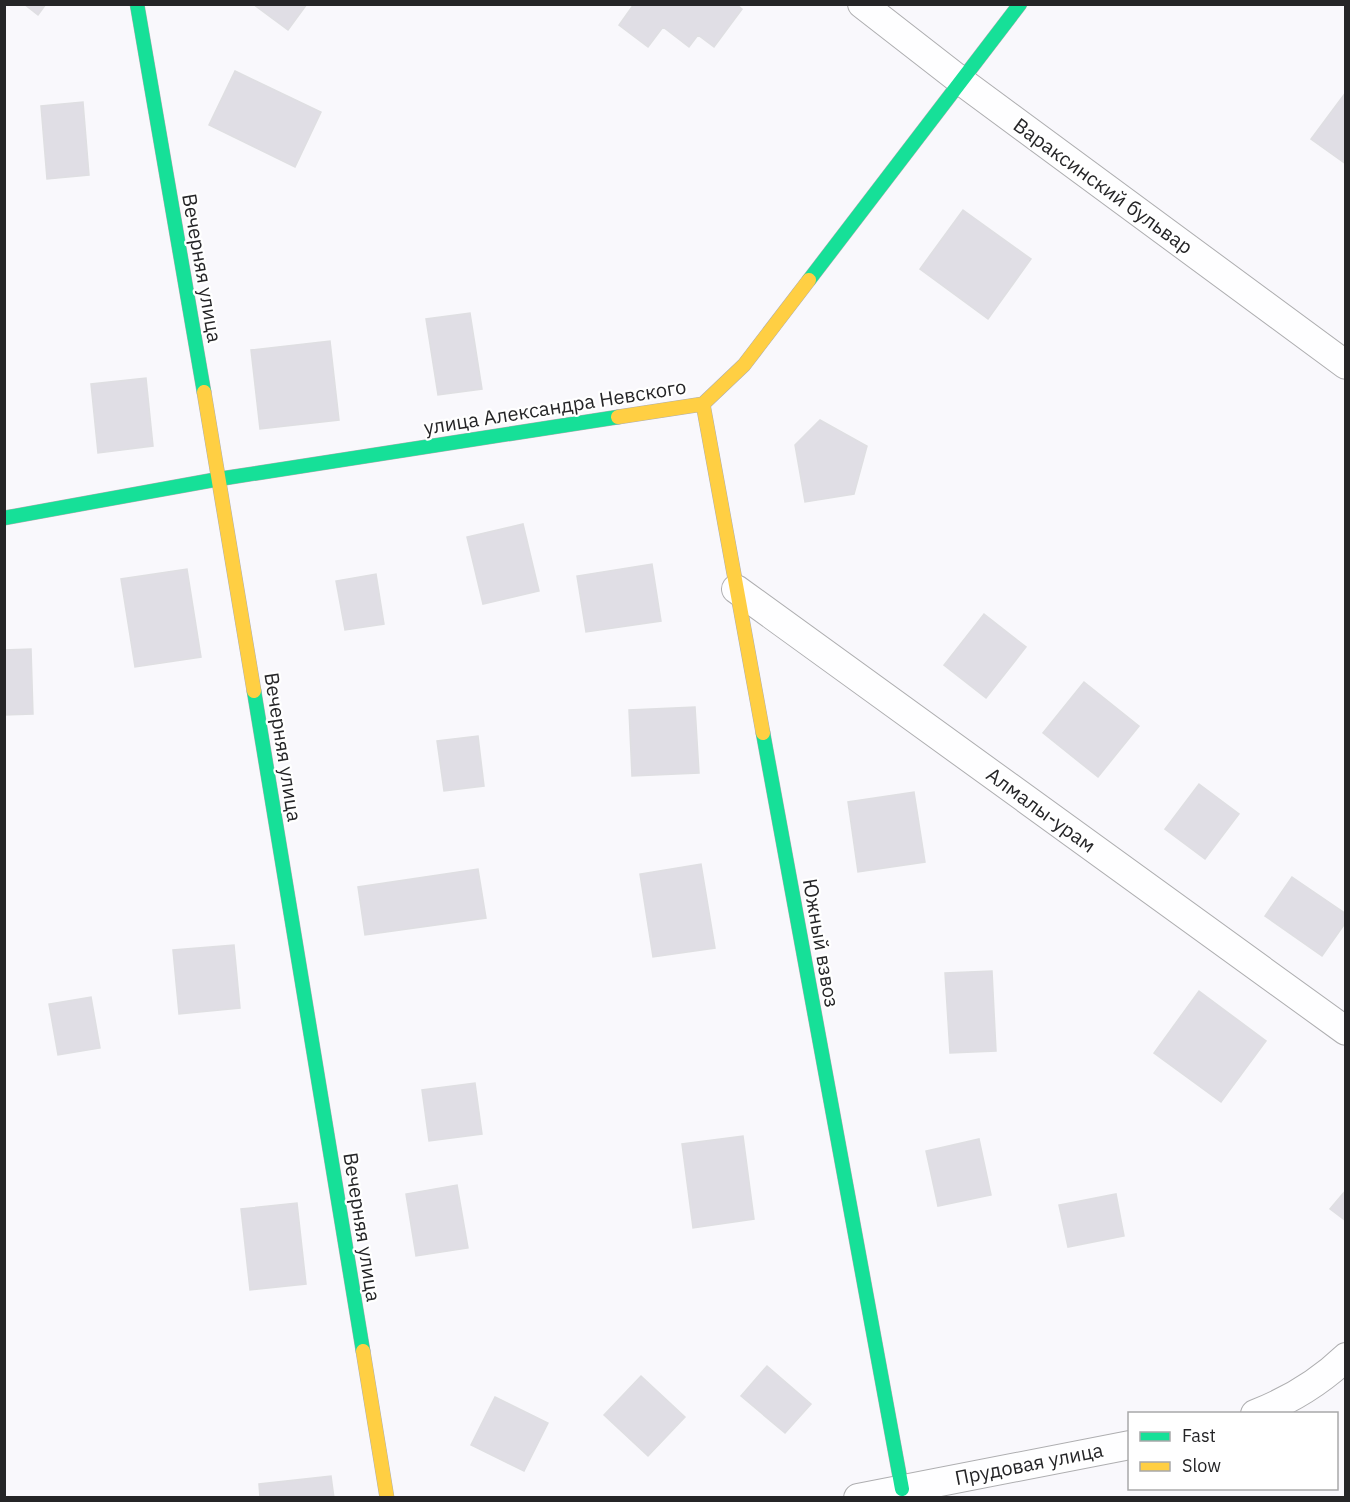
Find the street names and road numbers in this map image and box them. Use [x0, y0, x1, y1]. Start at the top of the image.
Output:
street label: Вараксинский бульвар [1008, 111, 1198, 260]
street label: Вечерняя улица [176, 191, 229, 345]
street label: улица Александра Невского [422, 372, 688, 441]
street label: Вечерняя улица [258, 670, 309, 824]
street label: Алмалы-урам [981, 761, 1101, 858]
street label: Южный взвоз [797, 876, 846, 1009]
street label: Вечерняя улица [337, 1150, 388, 1304]
street label: Прудовая улица [952, 1436, 1106, 1491]

